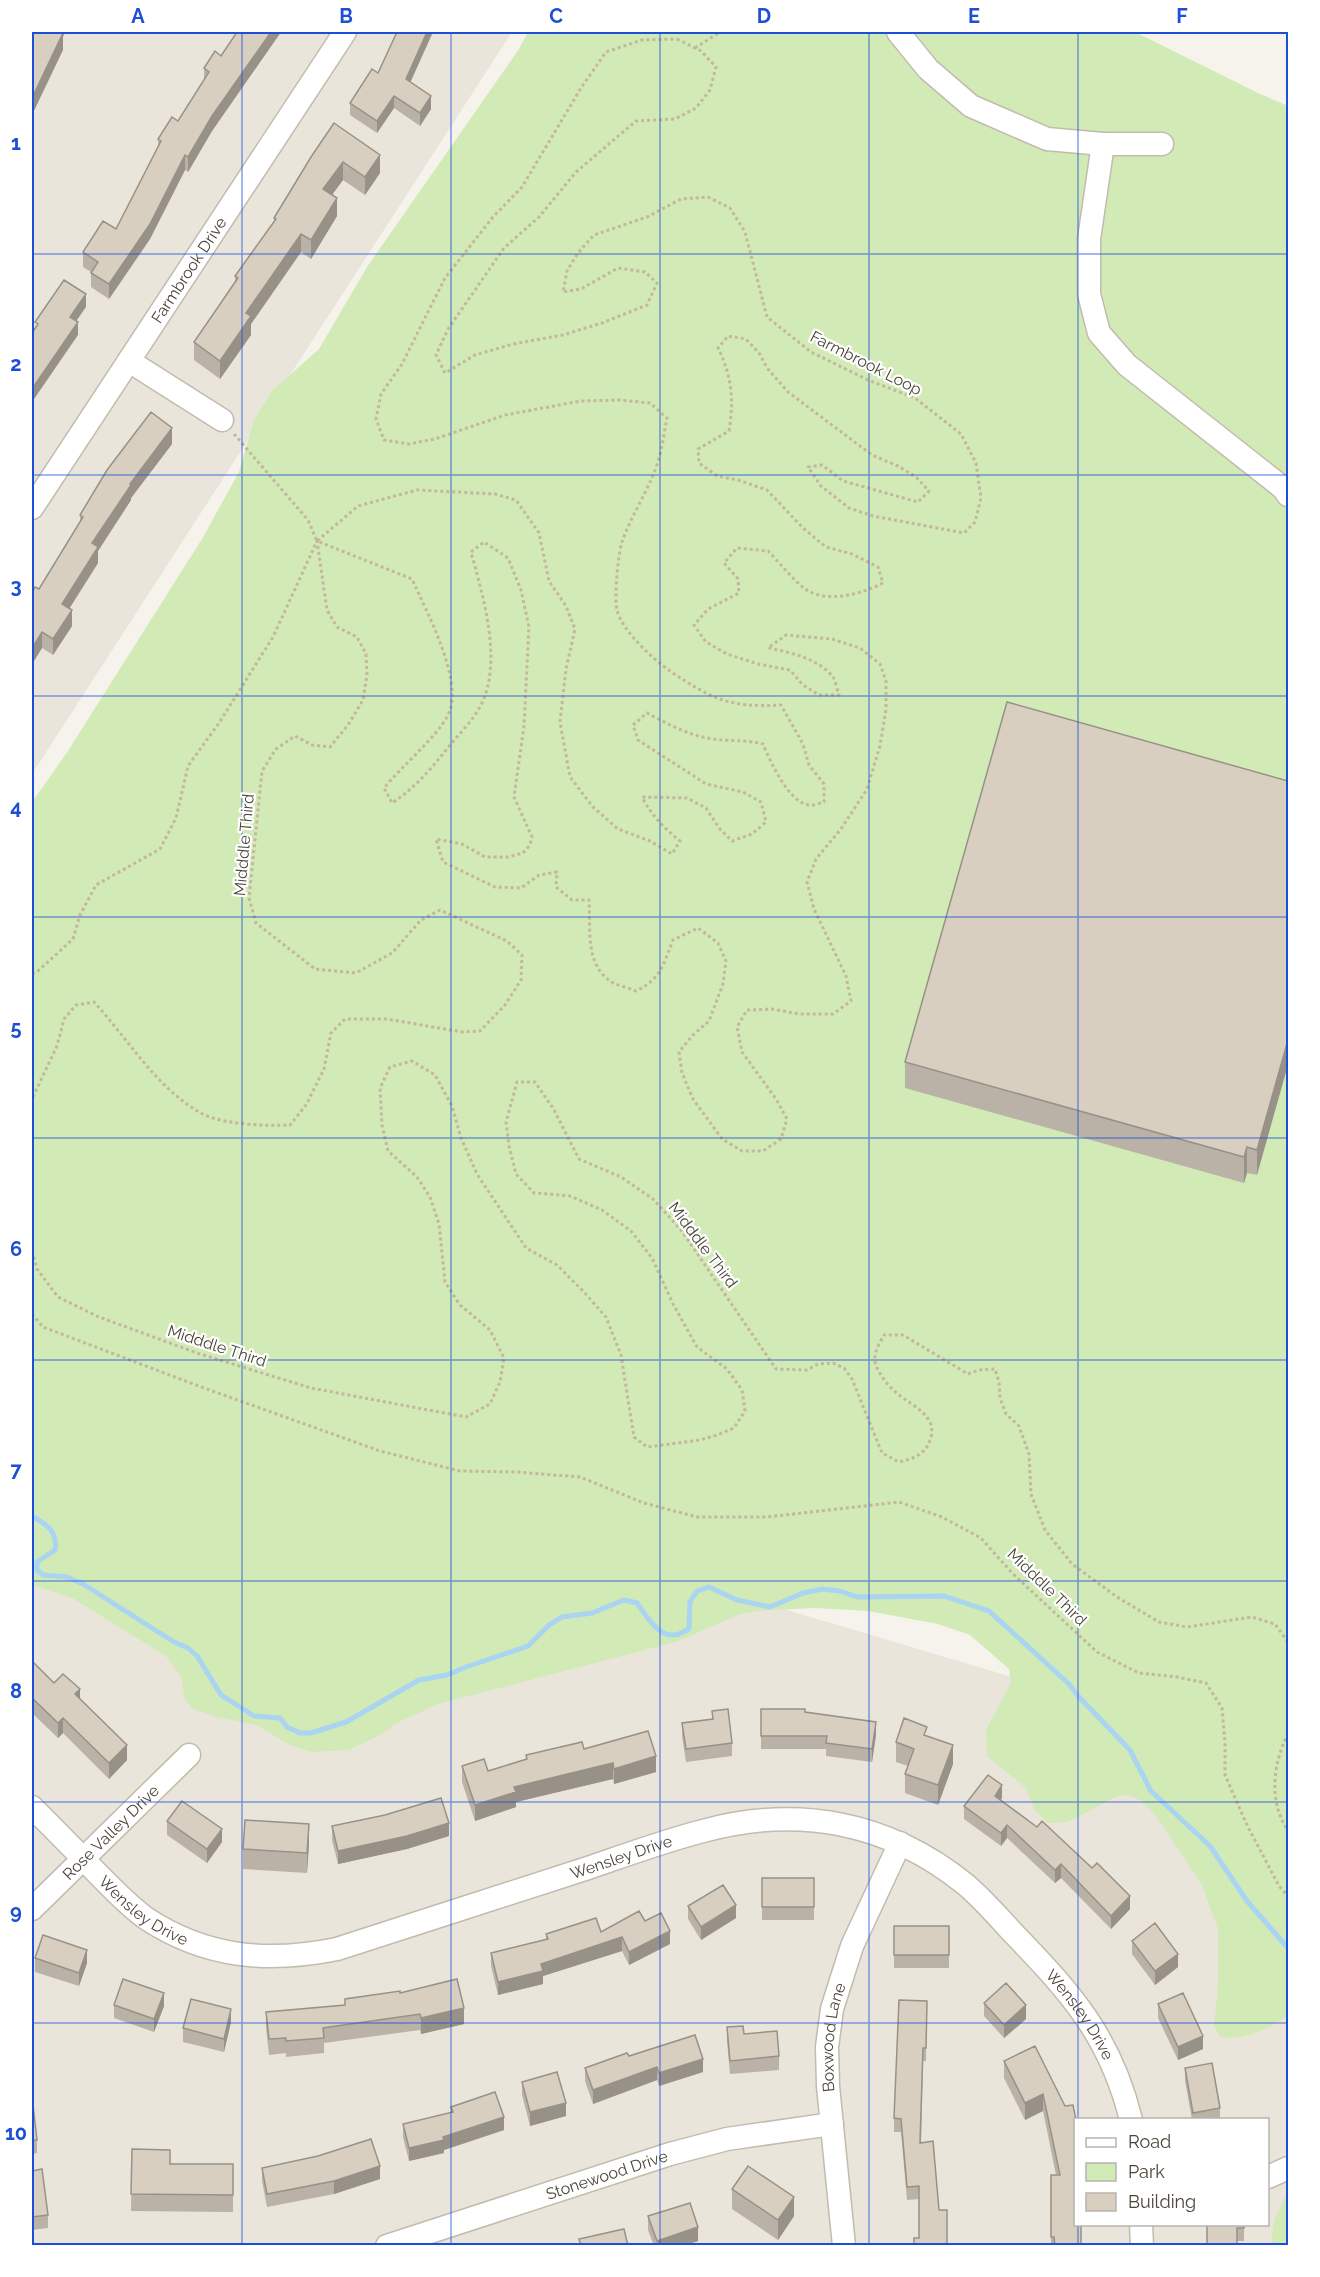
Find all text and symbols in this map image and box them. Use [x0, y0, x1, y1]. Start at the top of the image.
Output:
text: A [131, 4, 145, 28]
text: B [339, 4, 353, 28]
text: C [549, 4, 563, 28]
text: D [757, 4, 771, 28]
text: E [968, 4, 980, 28]
text: F [1176, 4, 1188, 28]
text: 1 [11, 131, 21, 155]
street label: Farmbrook Drive [147, 213, 230, 326]
street label: Farmbrook Loop [807, 327, 925, 399]
text: 2 [10, 352, 22, 376]
text: 3 [10, 574, 22, 598]
street label: Midddle Third [230, 793, 258, 897]
text: 4 [10, 795, 22, 819]
text: 5 [10, 1016, 22, 1040]
street label: Midddle Third [665, 1198, 742, 1292]
text: 6 [10, 1237, 22, 1261]
street label: Midddle Third [165, 1321, 269, 1371]
text: 7 [10, 1458, 22, 1482]
street label: Midddle Third [1003, 1545, 1091, 1630]
text: 8 [10, 1679, 22, 1703]
street label: Rose Valley Drive [58, 1780, 163, 1883]
street label: Wensley Drive [568, 1831, 674, 1883]
street label: Wensley Drive [95, 1871, 191, 1949]
text: 9 [10, 1900, 22, 1924]
street label: Wensley Drive [1042, 1965, 1118, 2063]
street label: Boxwood Lane [817, 1980, 849, 2093]
legend [1074, 2118, 1269, 2226]
text: 10 [5, 2121, 27, 2145]
text: Road [1128, 2131, 1171, 2152]
street label: Stonewood Drive [543, 2146, 670, 2203]
text: Park [1128, 2161, 1165, 2182]
text: Building [1128, 2191, 1196, 2212]

